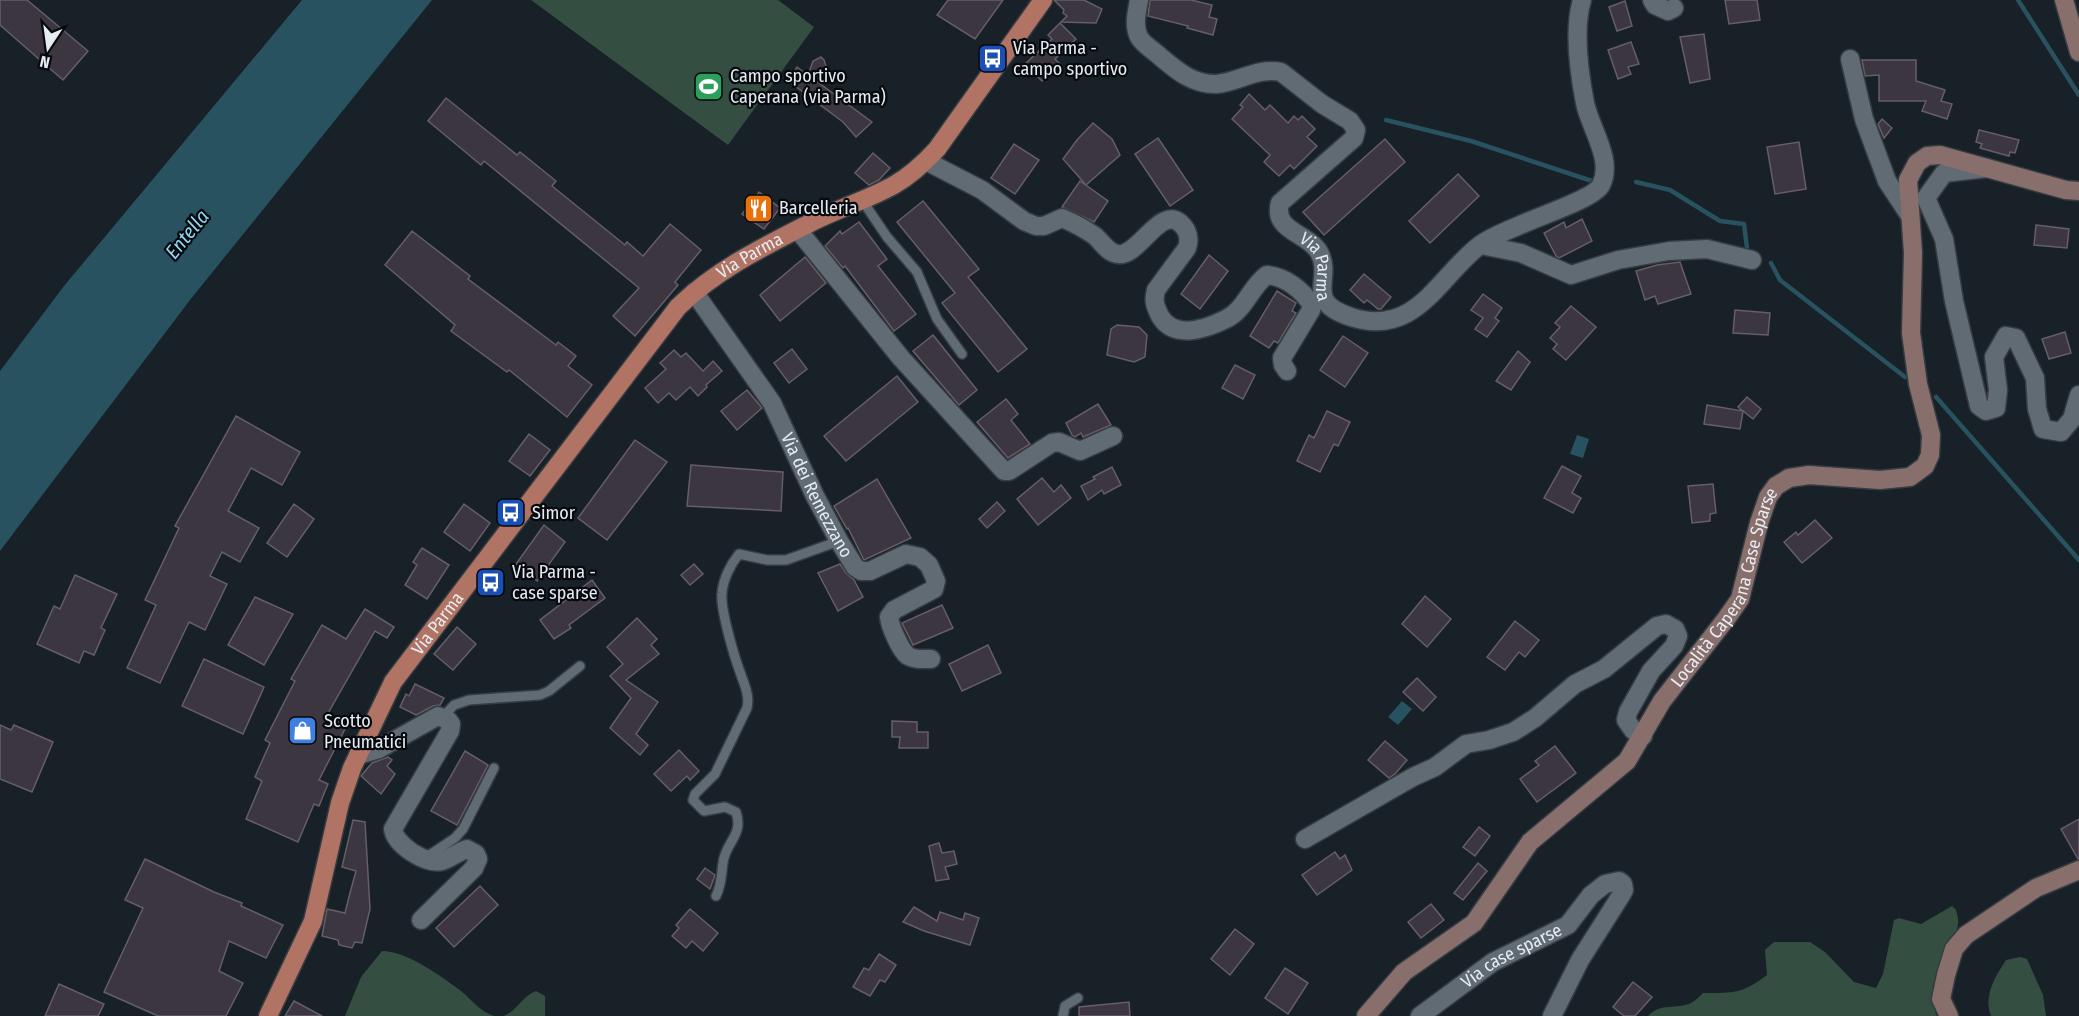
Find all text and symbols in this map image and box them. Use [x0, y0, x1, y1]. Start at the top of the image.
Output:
north arrow [18, 18, 78, 78]
place label: Via Parma - campo sportivo [1013, 37, 1127, 80]
bus stop icon: Via Parma - campo sportivo [976, 42, 1008, 74]
text: N [38, 52, 52, 72]
place label: Campo sportivo Caperana (via Parma) [730, 65, 886, 108]
sports icon: Campo sportivo Caperana (via Parma) [693, 70, 725, 102]
restaurant icon: Barcelleria [742, 192, 774, 224]
place label: Barcelleria [779, 197, 858, 219]
water label: Entella [160, 205, 214, 263]
street label: Via Parma [1295, 227, 1335, 304]
street label: Via Parma [712, 228, 787, 283]
street label: Via dei Remezzano [776, 429, 857, 562]
street label: Località Caperana Case Sparse [1666, 483, 1782, 692]
bus stop icon: Simor [495, 497, 527, 529]
place label: Simor [532, 502, 576, 524]
place label: Via Parma - case sparse [512, 561, 598, 604]
bus stop icon: Via Parma - case sparse [475, 566, 507, 598]
street label: Via Parma [407, 588, 468, 659]
place label: Scotto Pneumatici [324, 710, 406, 753]
shop icon: Scotto Pneumatici [287, 715, 319, 747]
street label: Via case sparse [1457, 919, 1566, 993]

